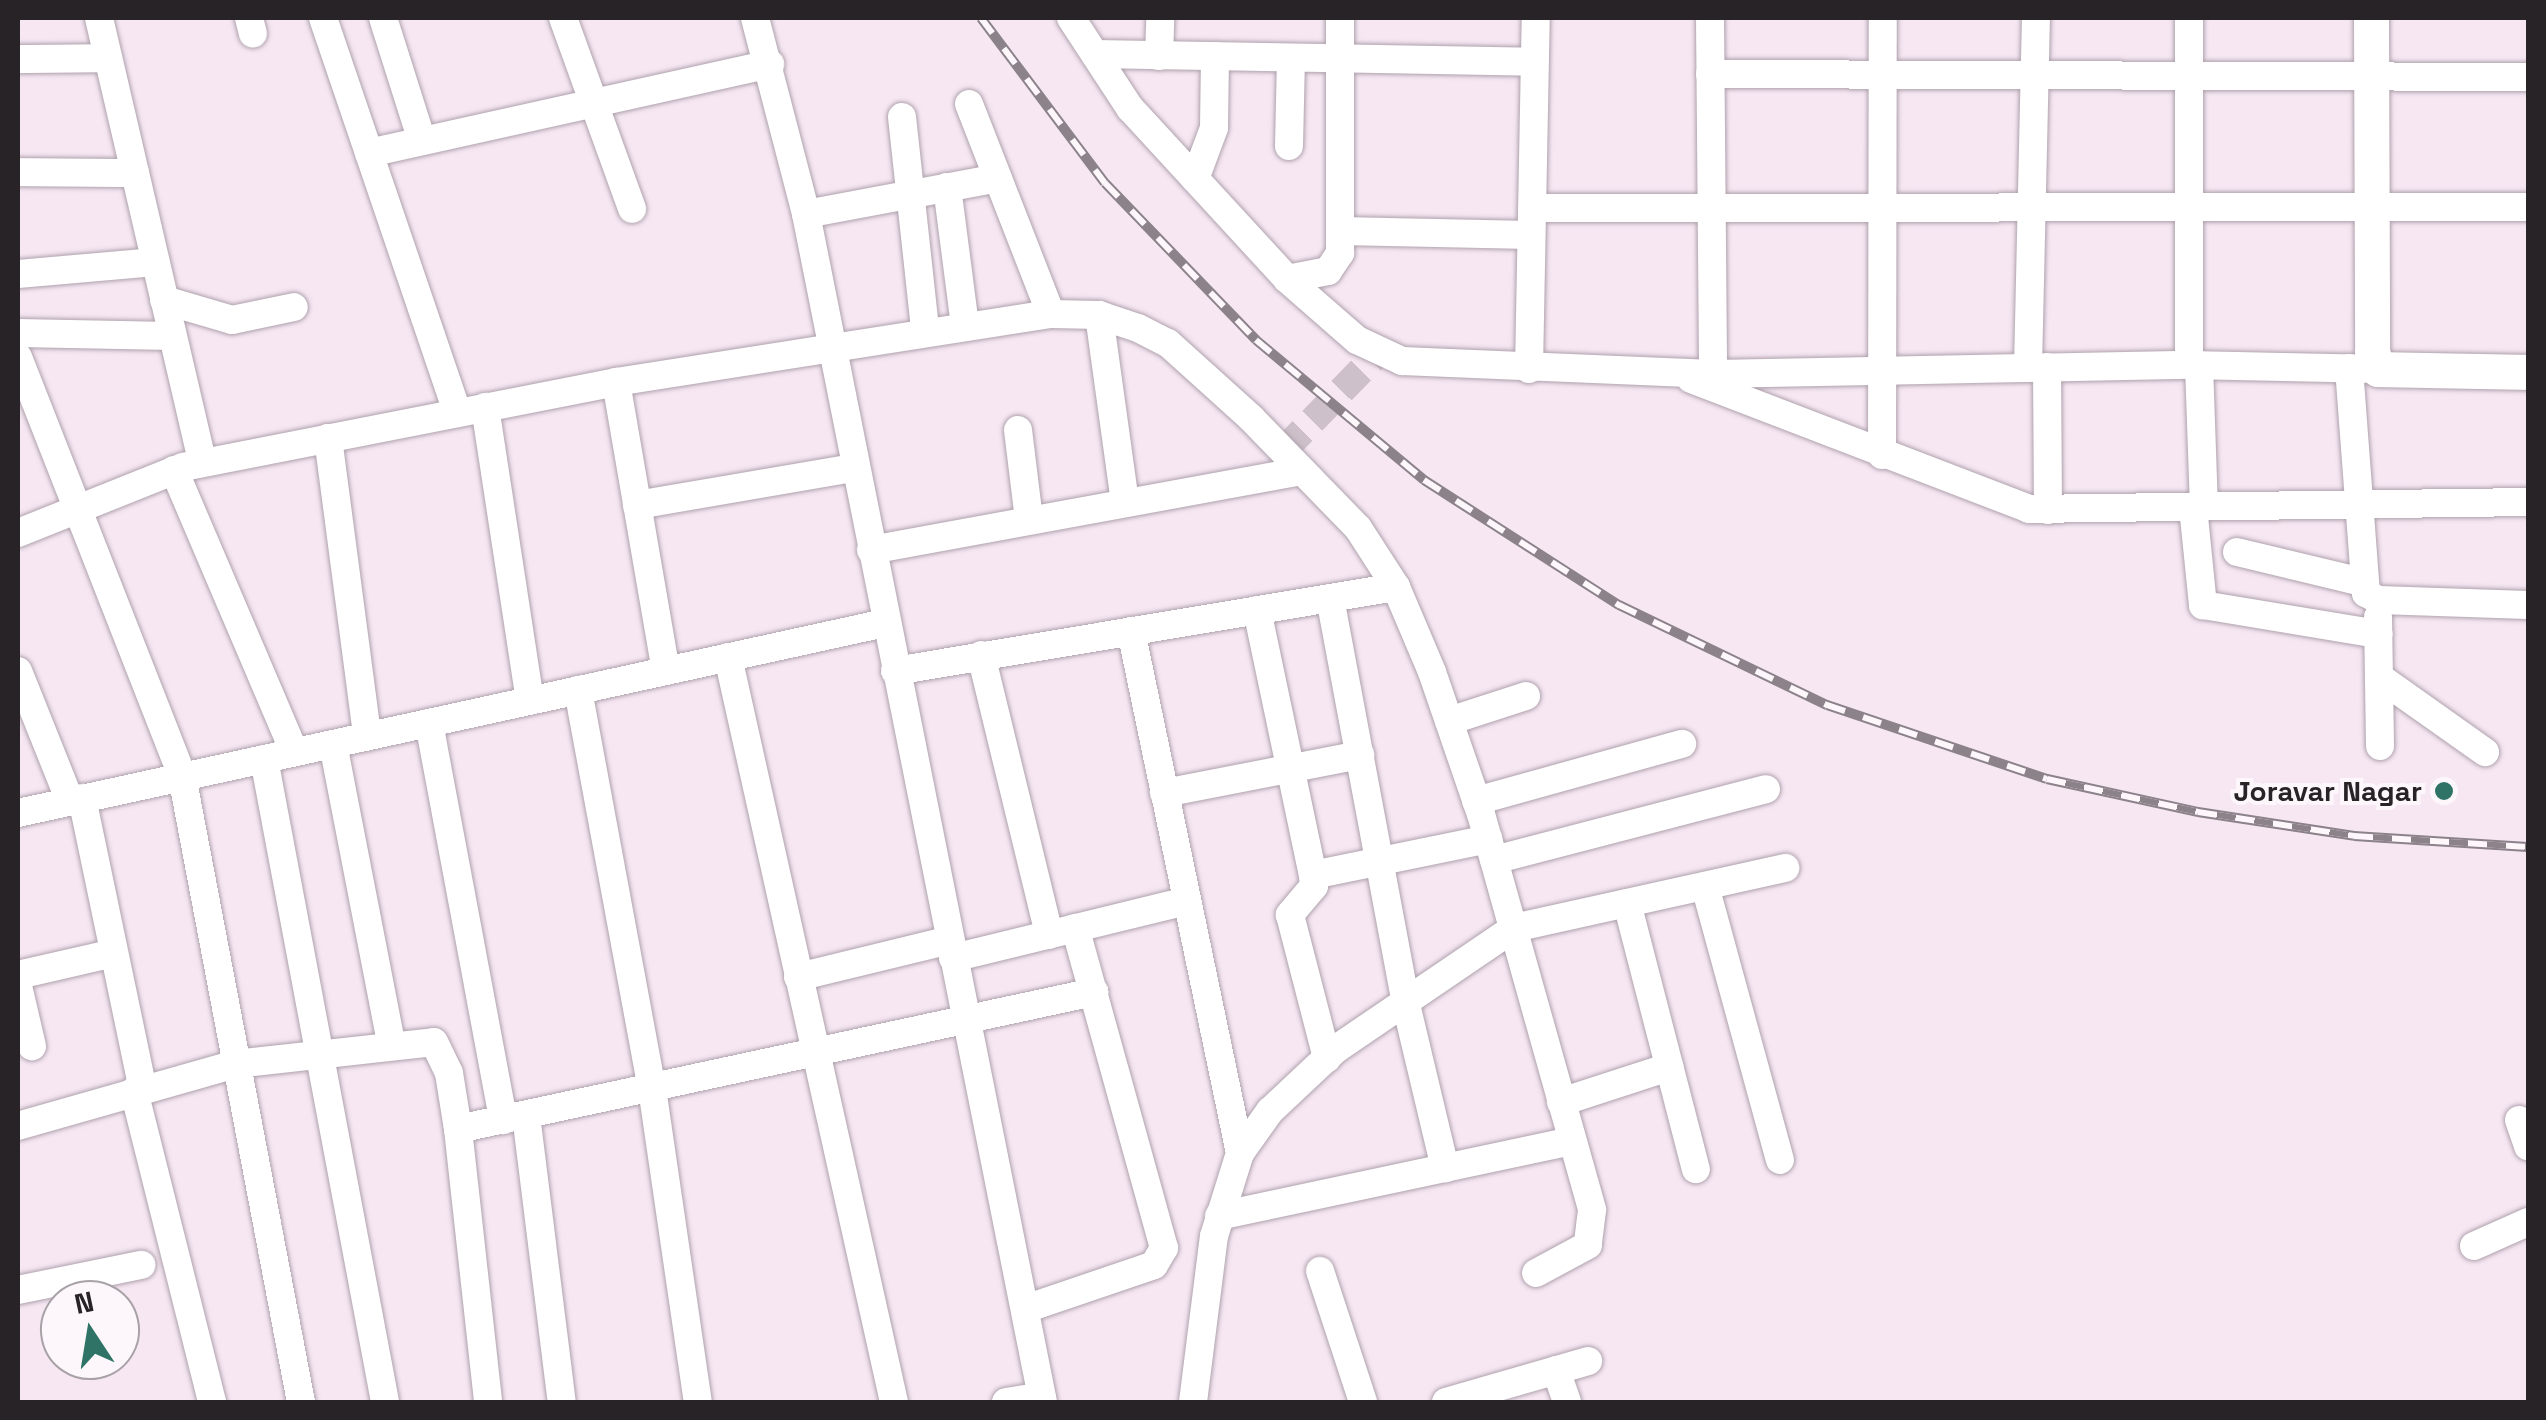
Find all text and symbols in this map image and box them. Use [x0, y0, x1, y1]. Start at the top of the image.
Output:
place label: Joravar Nagar [2234, 774, 2422, 808]
marker: Joravar Nagar [2431, 778, 2457, 804]
north arrow [40, 1280, 140, 1380]
text: N [71, 1283, 97, 1322]

